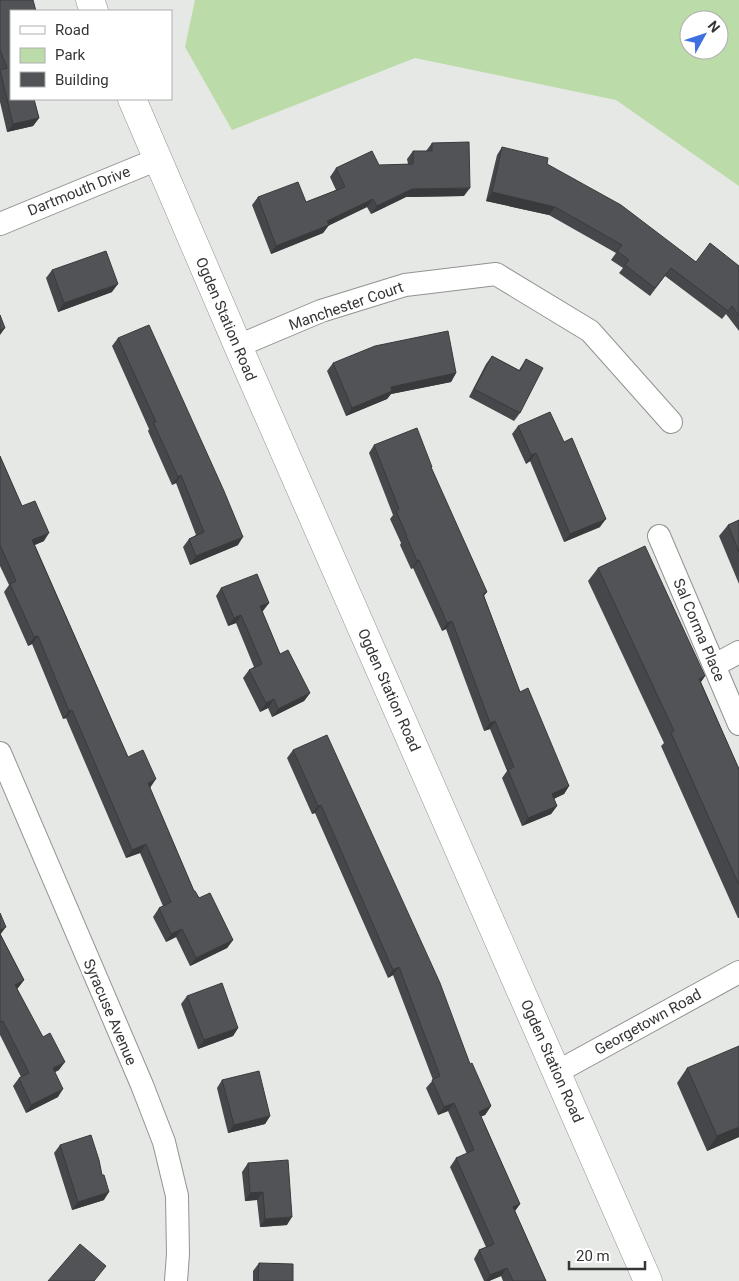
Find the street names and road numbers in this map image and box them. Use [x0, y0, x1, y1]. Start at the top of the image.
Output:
street label: Dartmouth Drive [25, 162, 133, 220]
street label: Ogden Station Road [192, 254, 260, 384]
street label: Manchester Court [286, 278, 406, 334]
street label: Sal Corma Place [669, 576, 729, 684]
street label: Ogden Station Road [354, 626, 424, 754]
street label: Syracuse Avenue [80, 956, 140, 1068]
street label: Georgetown Road [592, 985, 704, 1059]
street label: Ogden Station Road [517, 997, 587, 1125]

